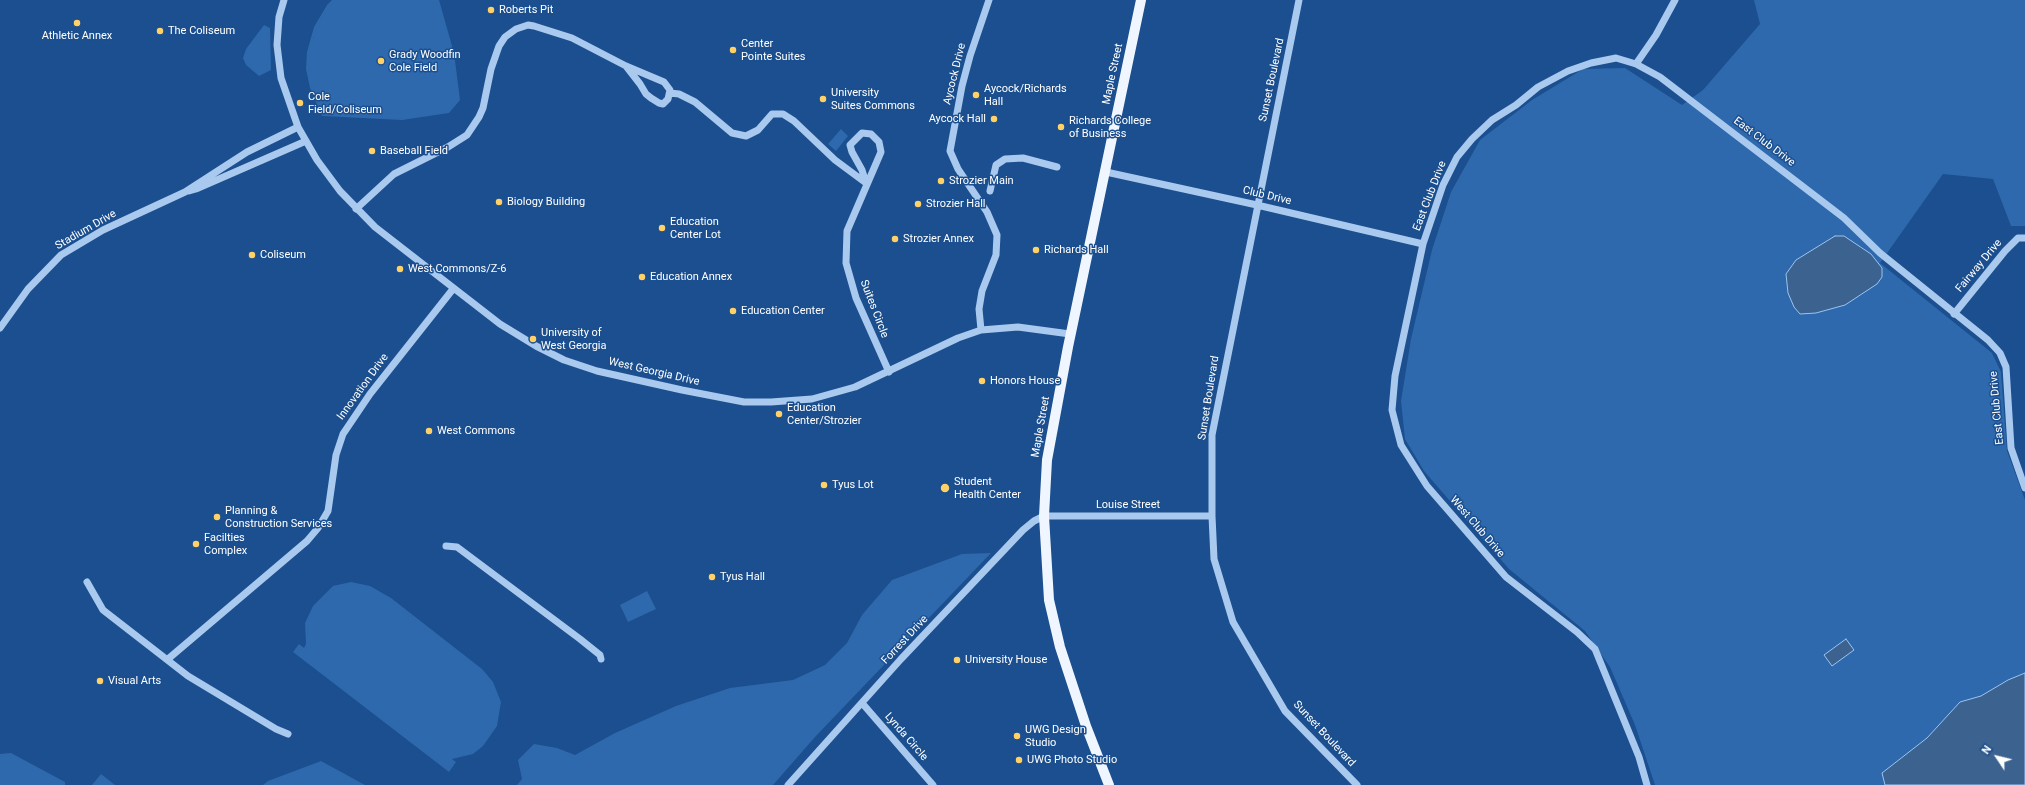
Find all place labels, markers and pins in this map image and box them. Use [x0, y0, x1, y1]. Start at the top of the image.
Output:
place label: Roberts Pit [499, 3, 553, 17]
marker: Roberts Pit [486, 5, 496, 15]
marker: Athletic Annex [72, 18, 82, 28]
place label: The Coliseum [168, 24, 235, 38]
marker: The Coliseum [155, 26, 165, 36]
place label: Athletic Annex [42, 29, 112, 43]
place label: Center Pointe Suites [741, 37, 805, 63]
marker: Center Pointe Suites [728, 45, 738, 55]
place label: Grady Woodfin Cole Field [389, 48, 461, 74]
marker: Grady Woodfin Cole Field [376, 56, 386, 66]
place label: Aycock/Richards Hall [984, 82, 1067, 108]
place label: University Suites Commons [831, 86, 915, 112]
place label: Cole Field/Coliseum [308, 90, 382, 116]
marker: Aycock/Richards Hall [971, 90, 981, 100]
marker: University Suites Commons [818, 94, 828, 104]
marker: Cole Field/Coliseum [295, 98, 305, 108]
place label: Aycock Hall [929, 112, 986, 126]
marker: Aycock Hall [989, 114, 999, 124]
place label: Richards College of Business [1069, 114, 1151, 140]
marker: Richards College of Business [1056, 122, 1066, 132]
place label: Baseball Field [380, 144, 448, 158]
marker: Baseball Field [367, 146, 377, 156]
place label: Strozier Main [949, 174, 1014, 188]
marker: Strozier Main [936, 176, 946, 186]
place label: Biology Building [507, 195, 585, 209]
marker: Biology Building [494, 197, 504, 207]
place label: Strozier Hall [926, 197, 986, 211]
marker: Strozier Hall [913, 199, 923, 209]
place label: Education Center Lot [670, 215, 721, 241]
marker: Education Center Lot [657, 223, 667, 233]
place label: Strozier Annex [903, 232, 974, 246]
marker: Strozier Annex [890, 234, 900, 244]
place label: Richards Hall [1044, 243, 1109, 257]
marker: Richards Hall [1031, 245, 1041, 255]
place label: Coliseum [260, 248, 306, 262]
marker: Coliseum [247, 250, 257, 260]
place label: West Commons/Z-6 [408, 262, 507, 276]
marker: West Commons/Z-6 [395, 264, 405, 274]
place label: Education Annex [650, 270, 732, 284]
marker: Education Annex [637, 272, 647, 282]
place label: Education Center [741, 304, 825, 318]
marker: Education Center [728, 306, 738, 316]
place label: University of West Georgia [541, 326, 606, 352]
marker: University of West Georgia [528, 334, 538, 344]
place label: Honors House [990, 374, 1060, 388]
marker: Honors House [977, 376, 987, 386]
place label: Education Center/Strozier [787, 401, 861, 427]
marker: Education Center/Strozier [774, 409, 784, 419]
place label: West Commons [437, 424, 515, 438]
marker: West Commons [424, 426, 434, 436]
place label: Student Health Center [954, 475, 1021, 501]
place label: Tyus Lot [832, 478, 874, 492]
marker: Tyus Lot [819, 480, 829, 490]
marker: Student Health Center [939, 482, 951, 494]
place label: Planning & Construction Services [225, 504, 332, 530]
marker: Planning & Construction Services [212, 512, 222, 522]
place label: Facilties Complex [204, 531, 247, 557]
marker: Facilties Complex [191, 539, 201, 549]
place label: Tyus Hall [720, 570, 765, 584]
marker: Tyus Hall [707, 572, 717, 582]
place label: University House [965, 653, 1047, 667]
marker: University House [952, 655, 962, 665]
place label: Visual Arts [108, 674, 161, 688]
marker: Visual Arts [95, 676, 105, 686]
place label: UWG Design Studio [1025, 723, 1086, 749]
marker: UWG Design Studio [1012, 731, 1022, 741]
place label: UWG Photo Studio [1027, 753, 1117, 767]
marker: UWG Photo Studio [1014, 755, 1024, 765]

